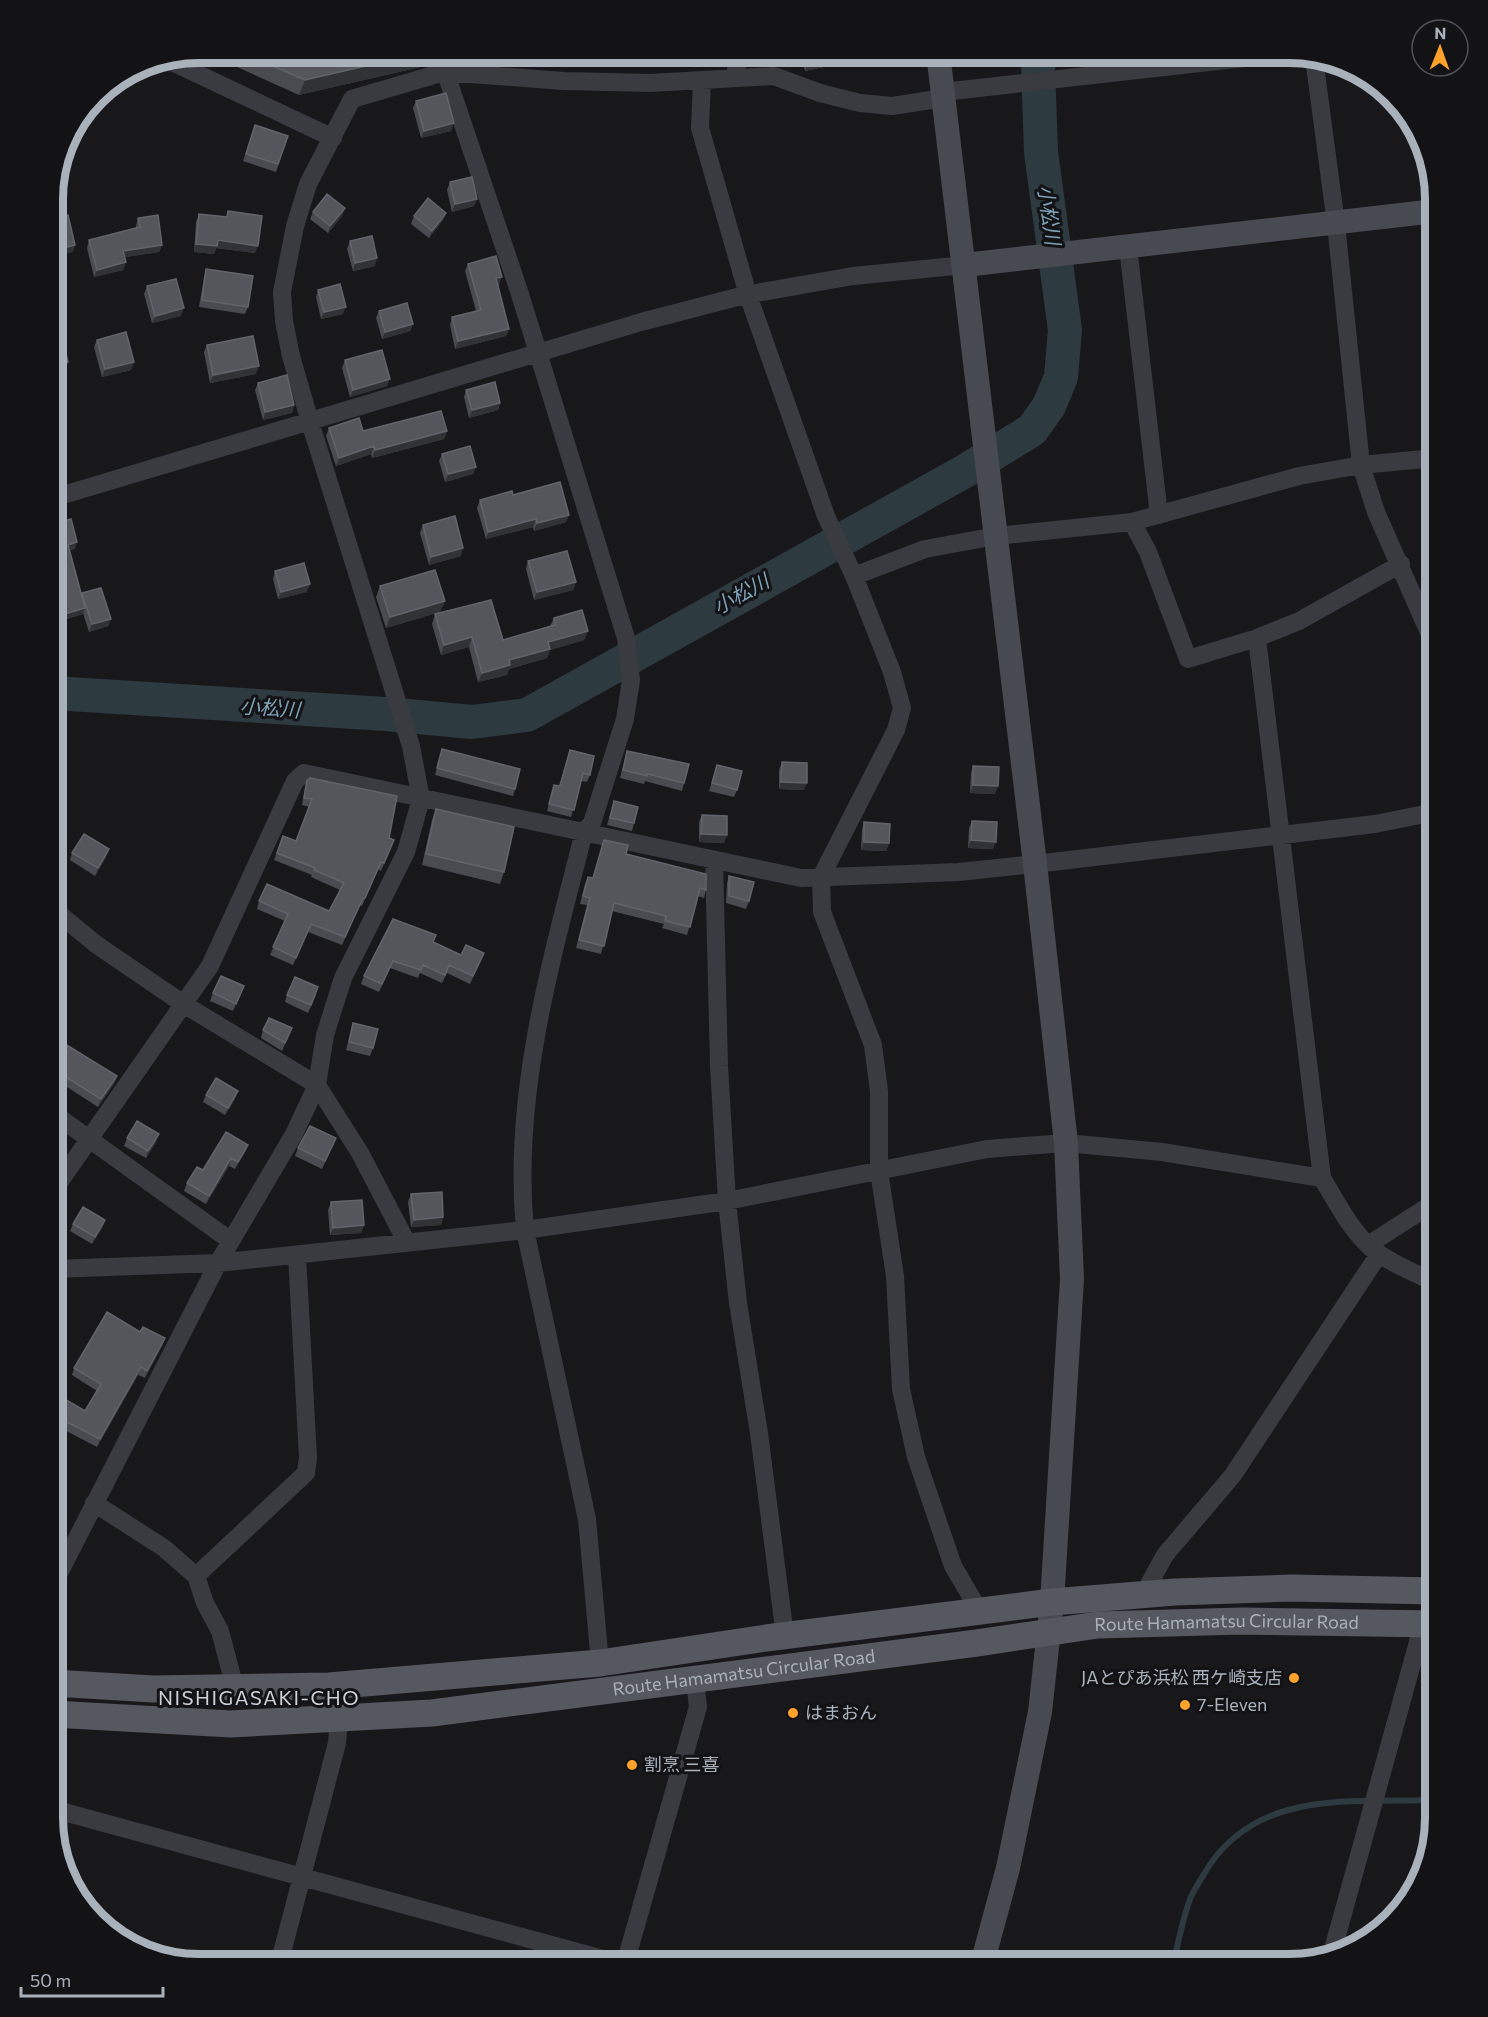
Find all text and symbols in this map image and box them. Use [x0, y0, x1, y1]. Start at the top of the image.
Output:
north arrow [1410, 18, 1470, 78]
text: N [1434, 23, 1446, 42]
water label: 小松川 [1034, 183, 1066, 248]
water label: 小松川 [708, 567, 774, 618]
water label: 小松川 [239, 693, 303, 721]
street label: Route Hamamatsu Circular Road [1094, 1609, 1359, 1635]
street label: Route Hamamatsu Circular Road [611, 1644, 876, 1700]
place label: JAとぴあ浜松 西ケ崎支店 [1081, 1666, 1282, 1688]
marker: JAとぴあ浜松 西ケ崎支店 [1287, 1671, 1301, 1685]
district label: NISHIGASAKI-CHO [158, 1685, 360, 1709]
place label: 7-Eleven [1197, 1693, 1267, 1715]
marker: 7-Eleven [1178, 1698, 1192, 1712]
place label: はまおん [805, 1701, 877, 1723]
marker: はまおん [786, 1706, 800, 1720]
place label: 割烹 三喜 [644, 1753, 719, 1775]
marker: 割烹 三喜 [625, 1758, 639, 1772]
scale bar [21, 1960, 164, 1998]
text: 50 m [30, 1969, 71, 1991]

